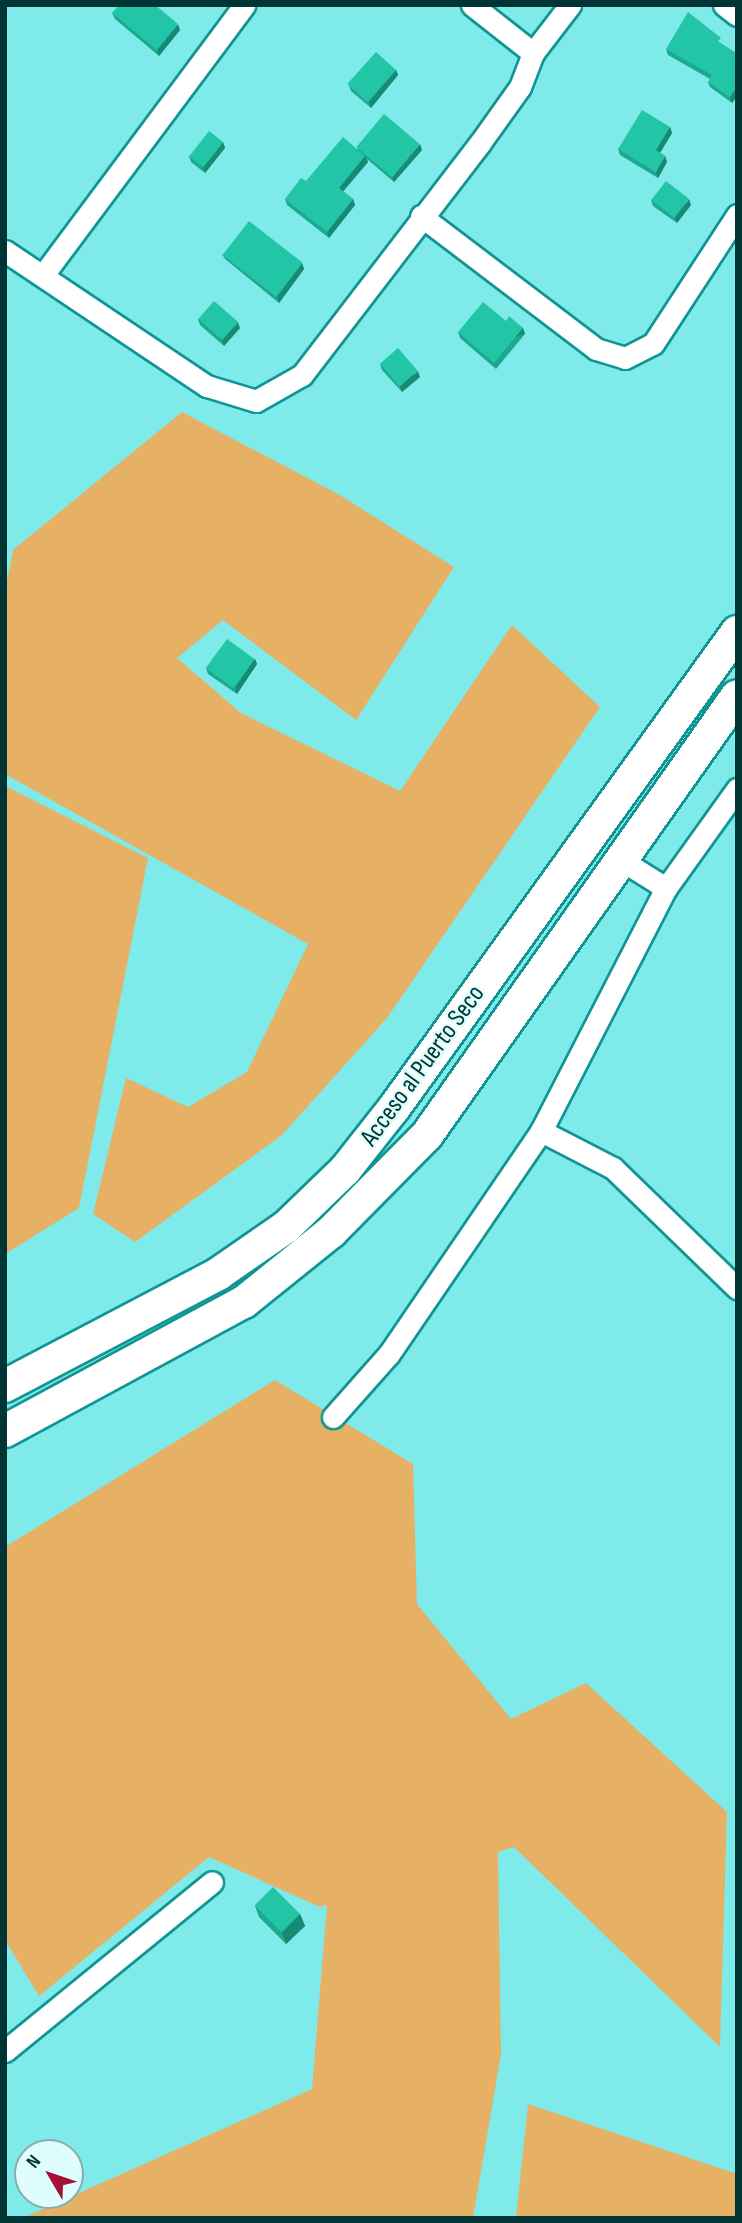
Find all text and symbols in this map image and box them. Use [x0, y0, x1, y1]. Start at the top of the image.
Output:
street label: Acceso al Puerto Seco [354, 980, 492, 1152]
north arrow [14, 2139, 84, 2209]
text: N [22, 2151, 46, 2173]

